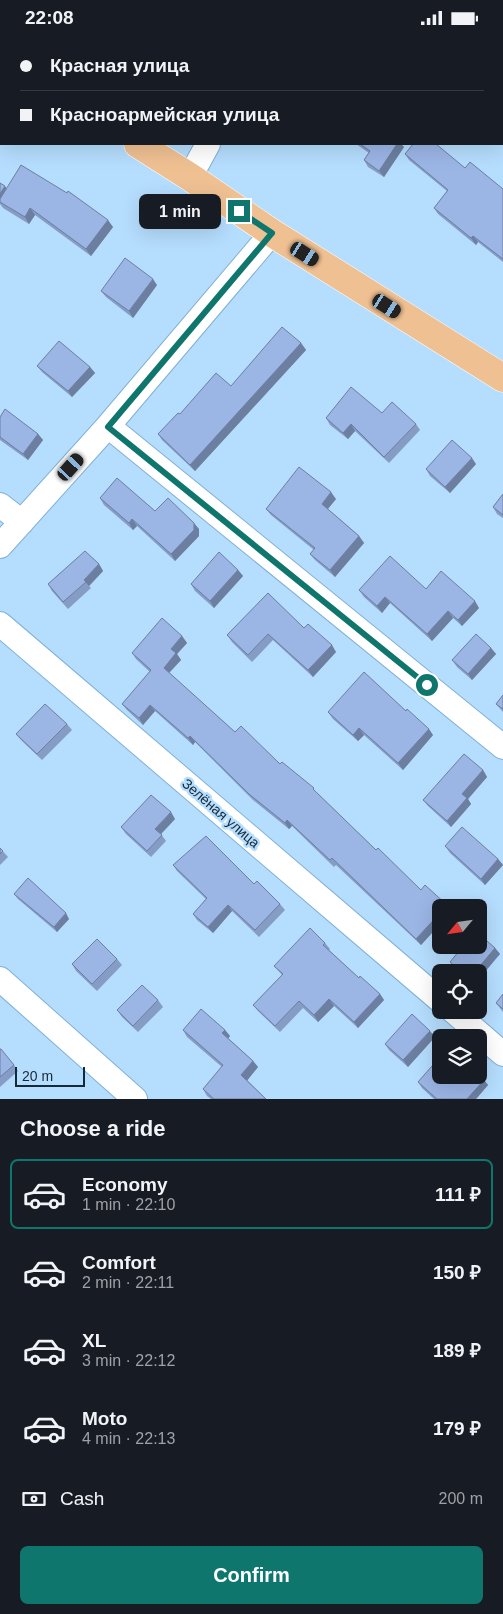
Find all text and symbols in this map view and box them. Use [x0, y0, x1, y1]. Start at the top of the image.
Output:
text: 22:08 [25, 7, 74, 28]
text: Красная улица [50, 55, 189, 76]
text: Красноармейская улица [50, 104, 279, 125]
callout: 1 min [139, 193, 222, 229]
route end [228, 200, 250, 222]
text: 1 min [159, 203, 201, 220]
car [288, 240, 321, 268]
car [370, 292, 403, 320]
car [55, 451, 86, 483]
route start [416, 674, 438, 696]
street label: Зелёная улица [179, 775, 263, 851]
north arrow [432, 899, 488, 954]
map controls [432, 899, 487, 1084]
button: locate [432, 964, 487, 1019]
button: layers [432, 1029, 487, 1084]
scale bar [15, 1064, 85, 1087]
text: 20 m [22, 1068, 53, 1084]
text: Choose a ride [20, 1116, 165, 1141]
icon: car [22, 1172, 67, 1217]
text: Economy [82, 1174, 168, 1195]
text: 111 ₽ [435, 1184, 481, 1205]
text: 1 min · 22:10 [82, 1196, 175, 1213]
icon: car [22, 1250, 67, 1295]
text: Comfort [82, 1252, 156, 1273]
text: 150 ₽ [433, 1262, 481, 1283]
text: 2 min · 22:11 [82, 1274, 174, 1291]
icon: car [22, 1328, 67, 1373]
text: XL [82, 1330, 106, 1351]
text: 189 ₽ [433, 1340, 481, 1361]
text: 3 min · 22:12 [82, 1352, 175, 1369]
icon: car [22, 1406, 67, 1451]
text: Moto [82, 1408, 127, 1429]
text: 179 ₽ [433, 1418, 481, 1439]
text: 4 min · 22:13 [82, 1430, 175, 1447]
icon: cash [20, 1485, 48, 1513]
text: Cash [60, 1488, 104, 1509]
text: 200 m [439, 1490, 483, 1507]
button: Confirm [20, 1546, 483, 1604]

